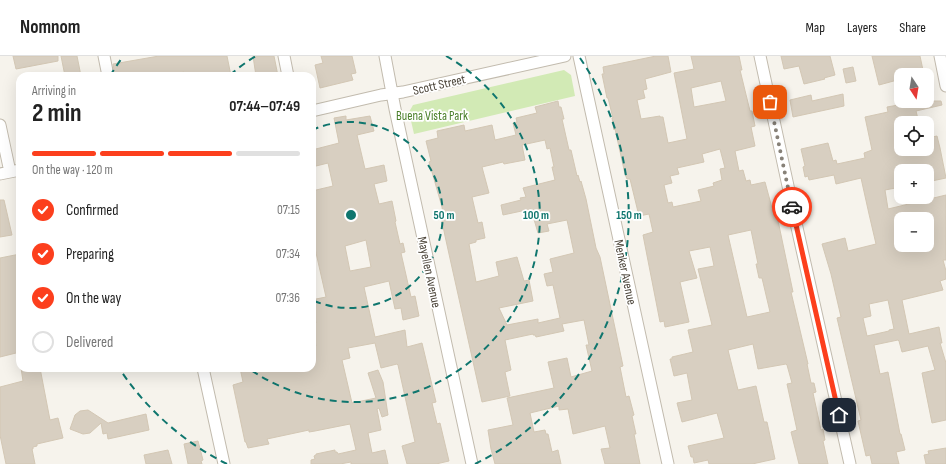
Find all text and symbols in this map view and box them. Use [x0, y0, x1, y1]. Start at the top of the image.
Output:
text: Nomnom [20, 16, 80, 39]
text: Map [805, 19, 825, 36]
text: Layers [847, 19, 877, 36]
text: Share [899, 19, 926, 36]
north arrow [894, 68, 934, 108]
map controls [894, 68, 934, 252]
street label: Scott Street [411, 71, 467, 99]
text: Arriving in [32, 83, 76, 99]
pin [753, 85, 787, 119]
icon: bag [759, 91, 781, 113]
text: 07:44–07:49 [229, 97, 300, 116]
text: 2 min [32, 98, 82, 129]
park label: Buena Vista Park [396, 108, 468, 124]
button: locate [894, 116, 934, 156]
text: On the way · 120 m [32, 162, 113, 178]
button: + [894, 164, 934, 204]
courier [772, 187, 812, 227]
icon: car [781, 196, 803, 218]
icon: check [32, 199, 54, 221]
text: Confirmed [66, 201, 119, 220]
text: 07:15 [277, 202, 300, 218]
centre of rings [344, 208, 358, 222]
text: 50 m [434, 208, 454, 223]
text: 100 m [523, 208, 549, 223]
text: 150 m [616, 208, 642, 223]
button: − [894, 212, 934, 252]
street label: Mayellen Avenue [414, 235, 444, 309]
street label: Menker Avenue [610, 238, 640, 306]
icon: check [32, 243, 54, 265]
text: Preparing [66, 245, 114, 264]
text: 07:34 [276, 246, 300, 262]
icon: check [32, 287, 54, 309]
text: On the way [66, 289, 121, 308]
text: 07:36 [276, 290, 300, 306]
text: Delivered [66, 333, 113, 352]
pin [822, 398, 856, 432]
icon: home [828, 404, 850, 426]

